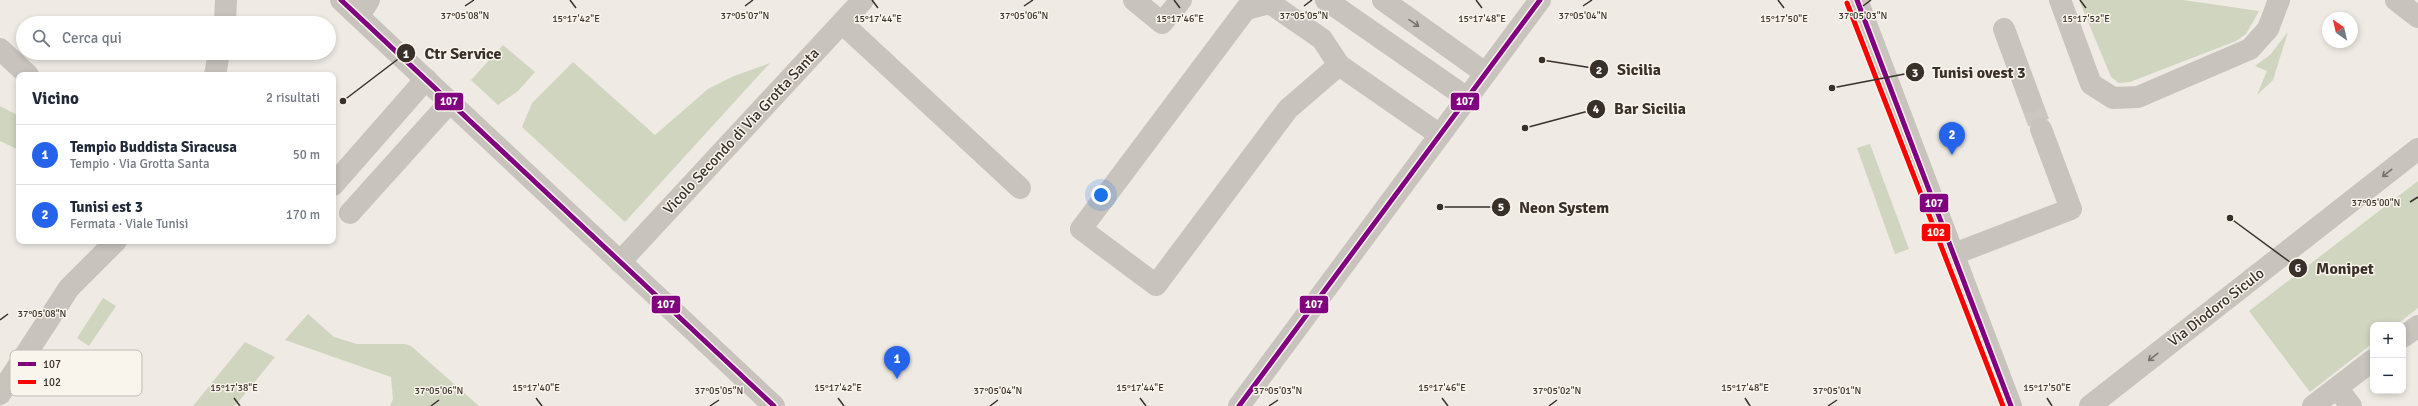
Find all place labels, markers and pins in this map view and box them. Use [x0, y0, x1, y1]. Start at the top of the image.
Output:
callout: Ctr Service [396, 39, 509, 67]
callout: Sicilia [1589, 55, 1669, 83]
callout: Tunisi ovest 3 [1905, 58, 2034, 86]
callout: Bar Sicilia [1586, 95, 1693, 123]
pin: 2 [1939, 122, 1965, 155]
callout: Neon System [1491, 193, 1617, 221]
callout: Monipet [2288, 254, 2382, 282]
pin: 1 [884, 346, 910, 379]

